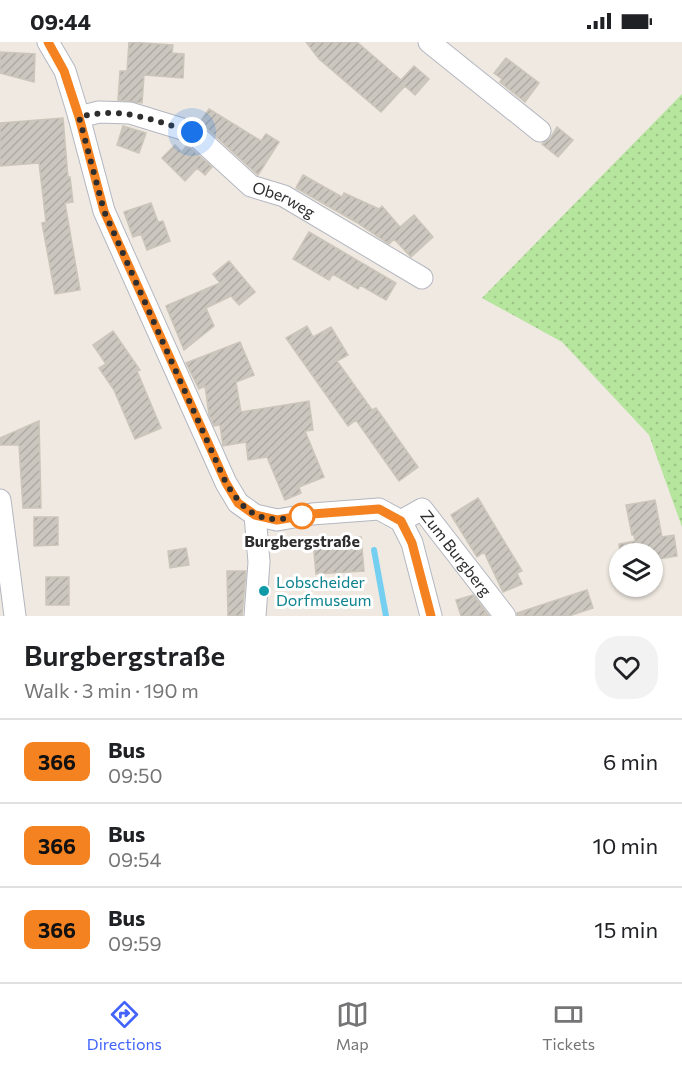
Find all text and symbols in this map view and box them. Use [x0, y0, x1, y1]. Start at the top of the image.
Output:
text: 09:44 [30, 8, 91, 35]
your location [177, 117, 207, 147]
street label: Oberweg [250, 177, 319, 222]
marker: Burgbergstraße [289, 503, 315, 529]
street label: Zum Burgberg [417, 506, 496, 600]
place label: Burgbergstraße [244, 531, 360, 550]
map controls [609, 543, 663, 597]
button: layers [609, 543, 663, 597]
place label: Lobscheider Dorfmuseum [276, 572, 372, 609]
marker: Lobscheider Dorfmuseum [257, 584, 271, 598]
button: heart [595, 636, 658, 699]
text: Burgbergstraße [24, 638, 225, 672]
text: Walk · 3 min · 190 m [24, 678, 199, 702]
text: Bus [108, 736, 145, 763]
text: 6 min [603, 748, 658, 775]
text: 366 [38, 749, 76, 774]
text: 09:50 [108, 763, 162, 787]
text: Bus [108, 820, 145, 847]
text: 10 min [593, 832, 658, 859]
text: 366 [38, 833, 76, 858]
text: 09:54 [108, 847, 161, 871]
text: Bus [108, 904, 145, 931]
text: 15 min [594, 916, 658, 943]
text: 366 [38, 917, 76, 942]
text: 09:59 [108, 931, 162, 955]
tab: Directions [87, 998, 162, 1053]
tab: Map [336, 998, 369, 1053]
tab: Tickets [542, 998, 595, 1053]

